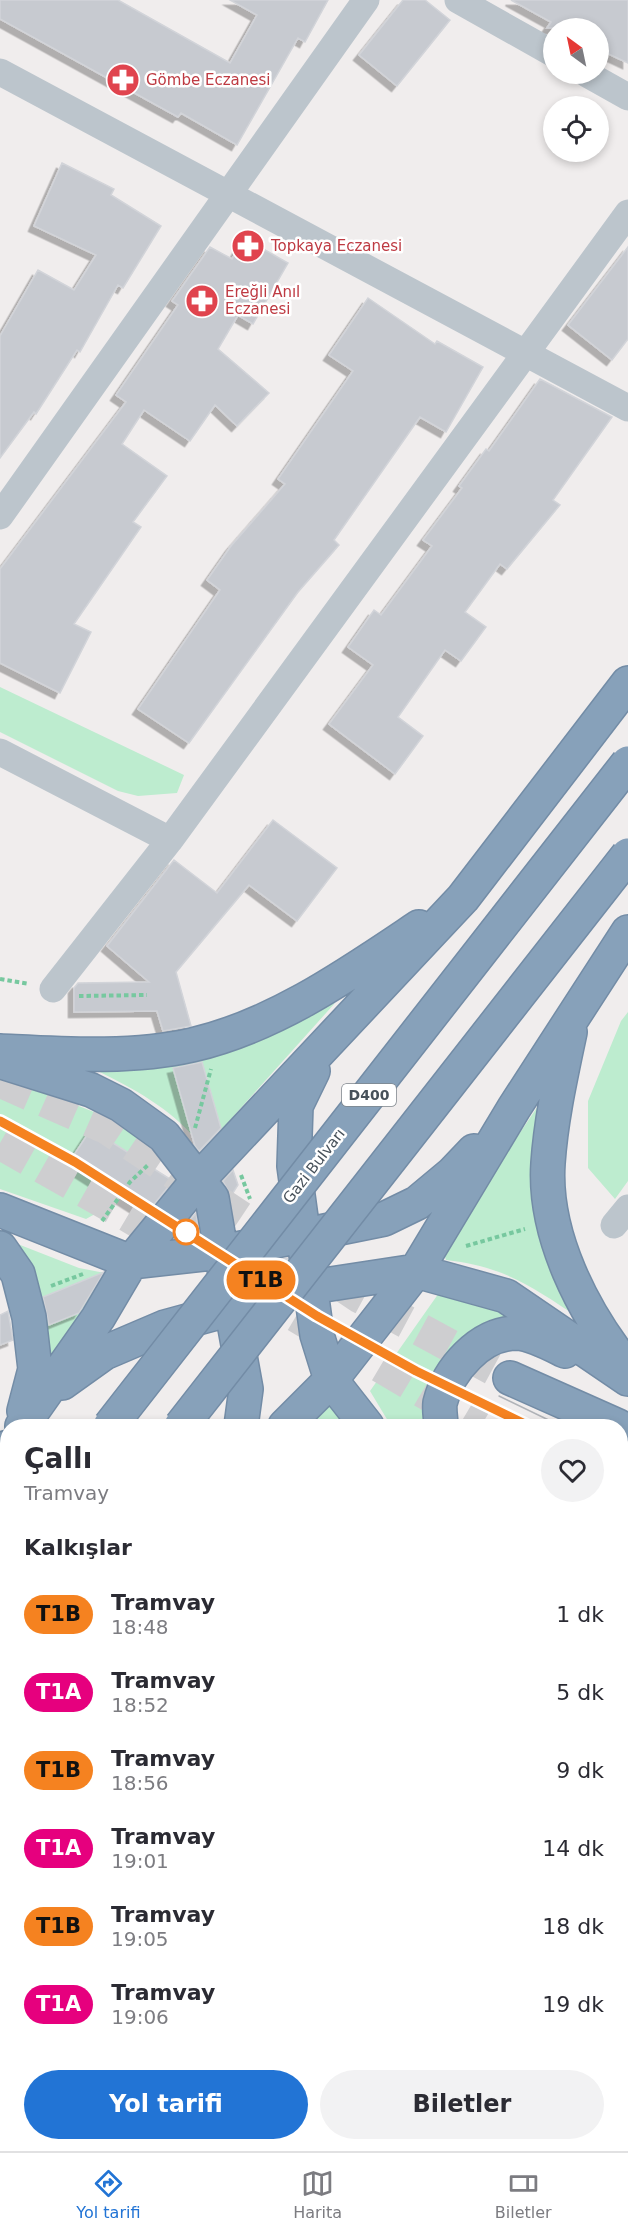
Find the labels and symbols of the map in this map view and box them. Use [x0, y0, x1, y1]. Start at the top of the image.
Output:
north arrow [543, 18, 609, 84]
pharmacy icon: Gömbe Eczanesi [105, 62, 141, 98]
place label: Gömbe Eczanesi [146, 71, 270, 89]
pharmacy icon: Topkaya Eczanesi [230, 228, 266, 264]
place label: Topkaya Eczanesi [270, 237, 402, 255]
pharmacy icon: Ereğli Anıl Eczanesi [184, 283, 220, 319]
place label: Ereğli Anıl Eczanesi [225, 283, 300, 318]
road number: D400 [342, 1084, 396, 1106]
street label: Gazi Bulvarı [279, 1125, 349, 1207]
unlabelled marker [173, 1219, 199, 1245]
line badge: T1B [226, 1260, 296, 1300]

